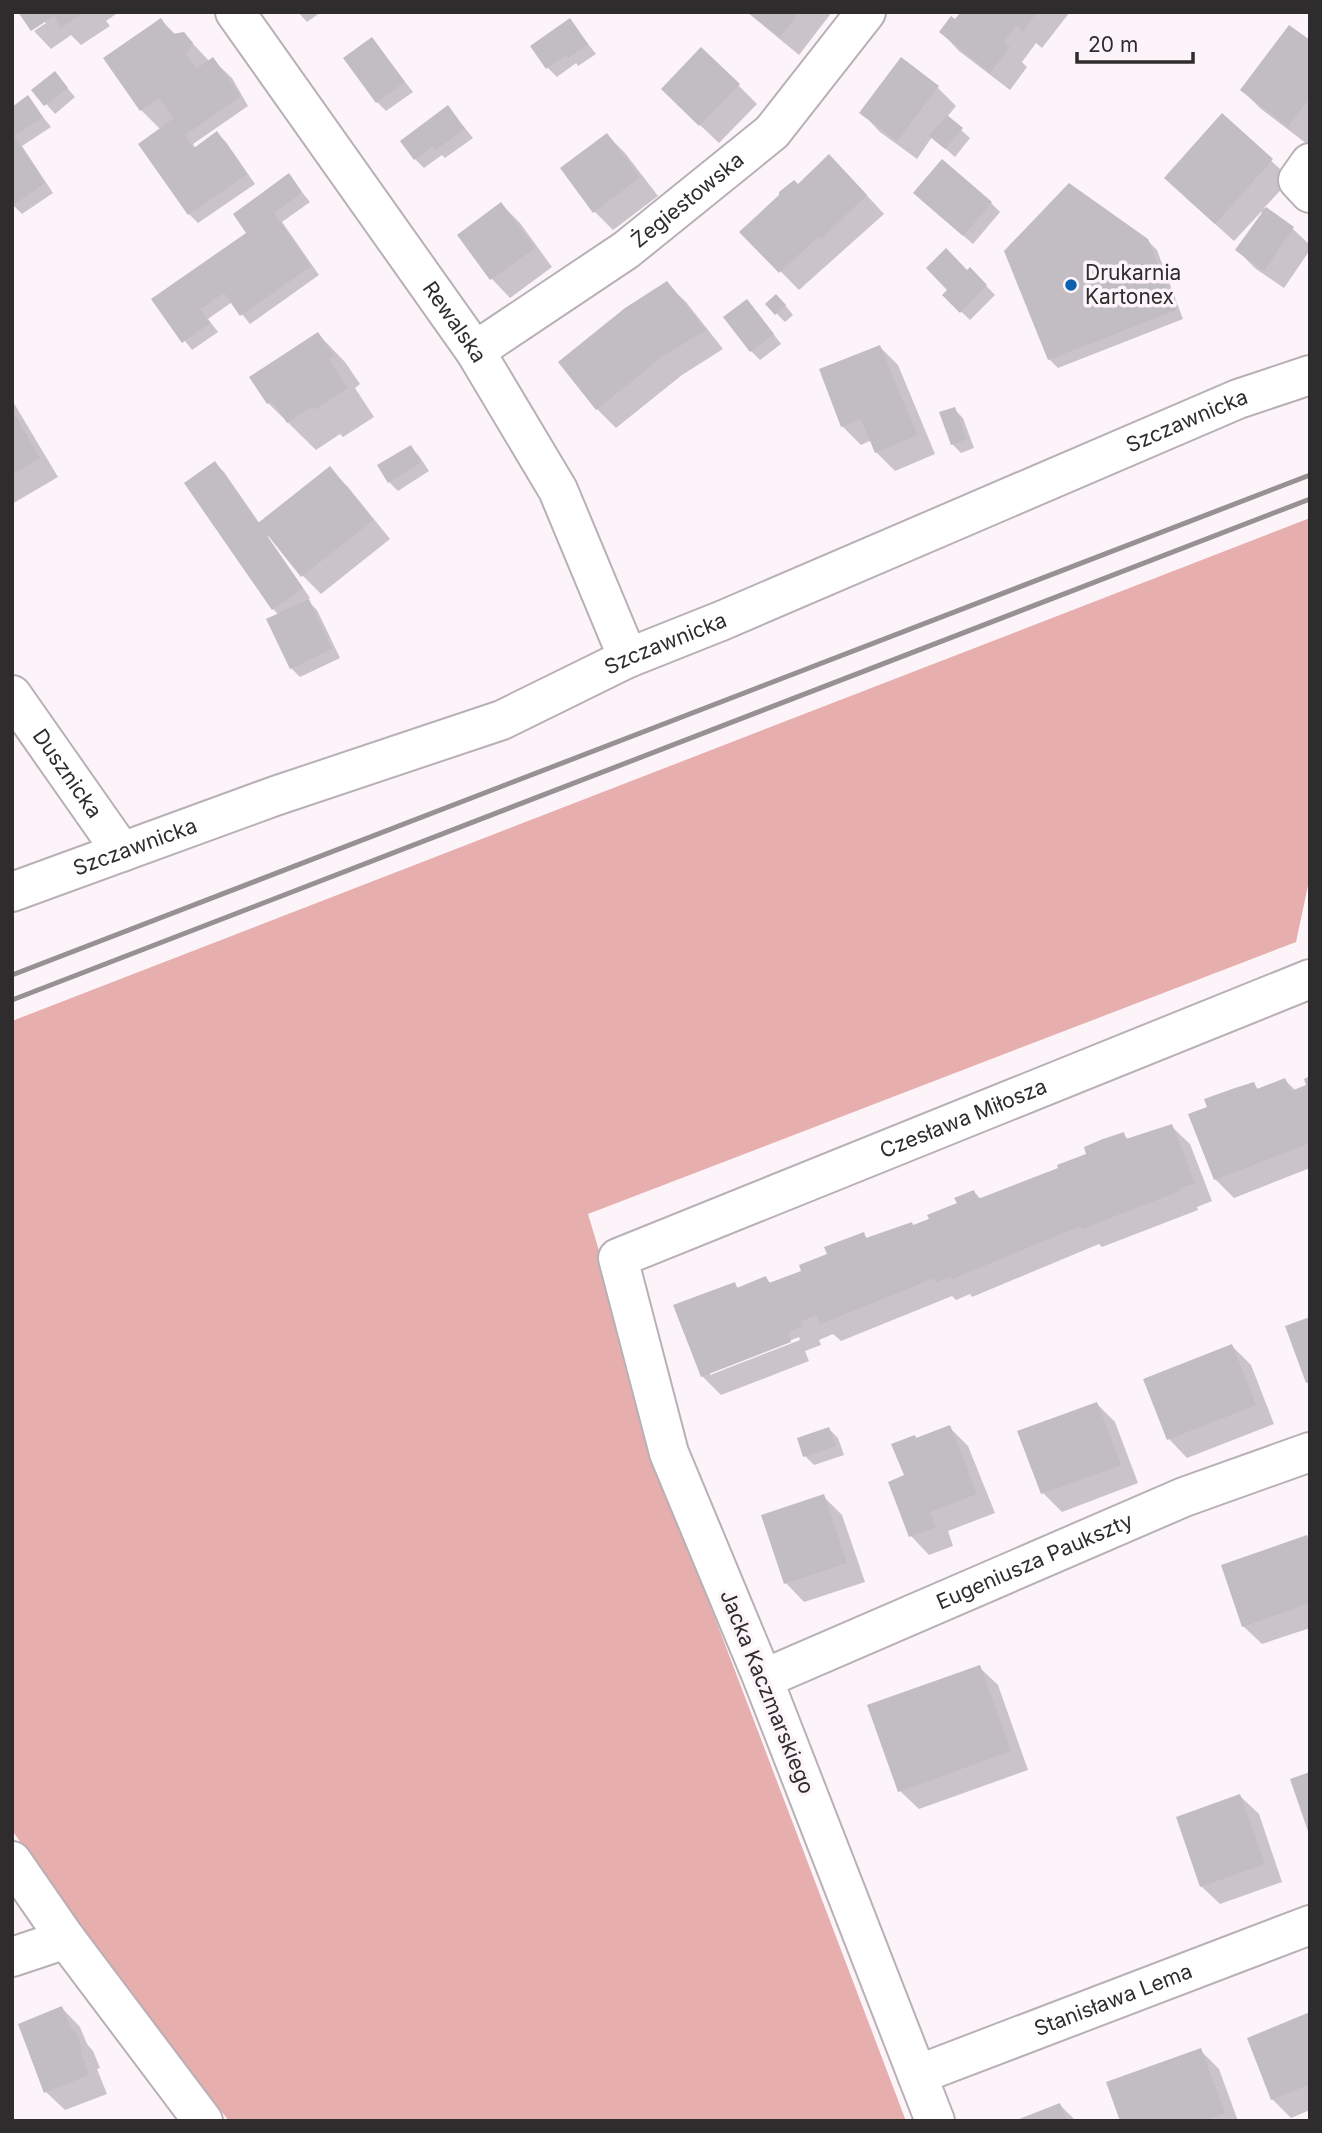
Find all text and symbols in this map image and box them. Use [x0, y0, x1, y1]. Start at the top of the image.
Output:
scale bar [1077, 21, 1192, 65]
text: 20 m [1088, 32, 1138, 57]
street label: Żegiestowska [626, 147, 749, 253]
place label: Drukarnia Kartonex [1085, 260, 1181, 309]
street label: Rewalska [418, 276, 492, 367]
marker: Drukarnia Kartonex [1063, 277, 1079, 293]
street label: Szczawnicka [1122, 384, 1251, 458]
street label: Szczawnicka [600, 607, 730, 680]
street label: Dusznicka [28, 724, 107, 823]
street label: Szczawnicka [70, 813, 200, 881]
street label: Czesława Miłosza [876, 1073, 1050, 1163]
street label: Eugeniusza Paukszty [932, 1508, 1137, 1615]
street label: Jacka Kaczmarskiego [715, 1586, 820, 1797]
street label: Stanisława Lema [1031, 1958, 1195, 2041]

